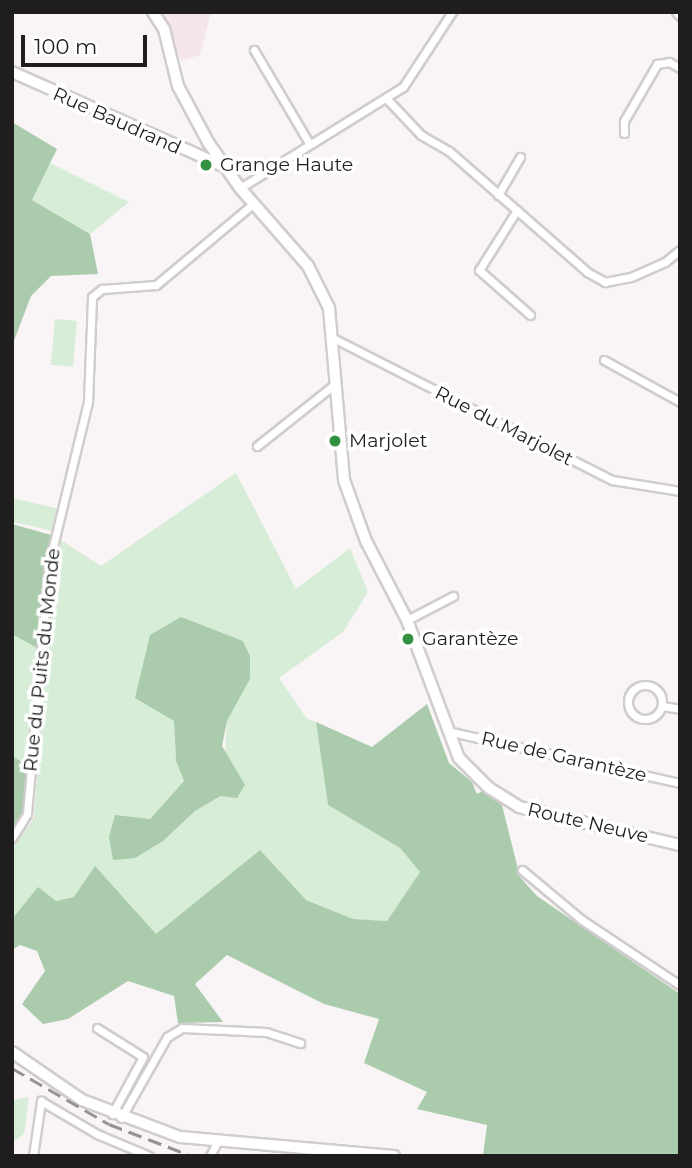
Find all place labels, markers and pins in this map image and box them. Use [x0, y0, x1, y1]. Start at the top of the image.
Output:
place label: Grange Haute [220, 154, 353, 176]
marker: Grange Haute [198, 157, 214, 173]
place label: Marjolet [349, 430, 427, 452]
marker: Marjolet [327, 433, 343, 449]
place label: Garantèze [422, 628, 519, 650]
marker: Garantèze [400, 631, 416, 647]

